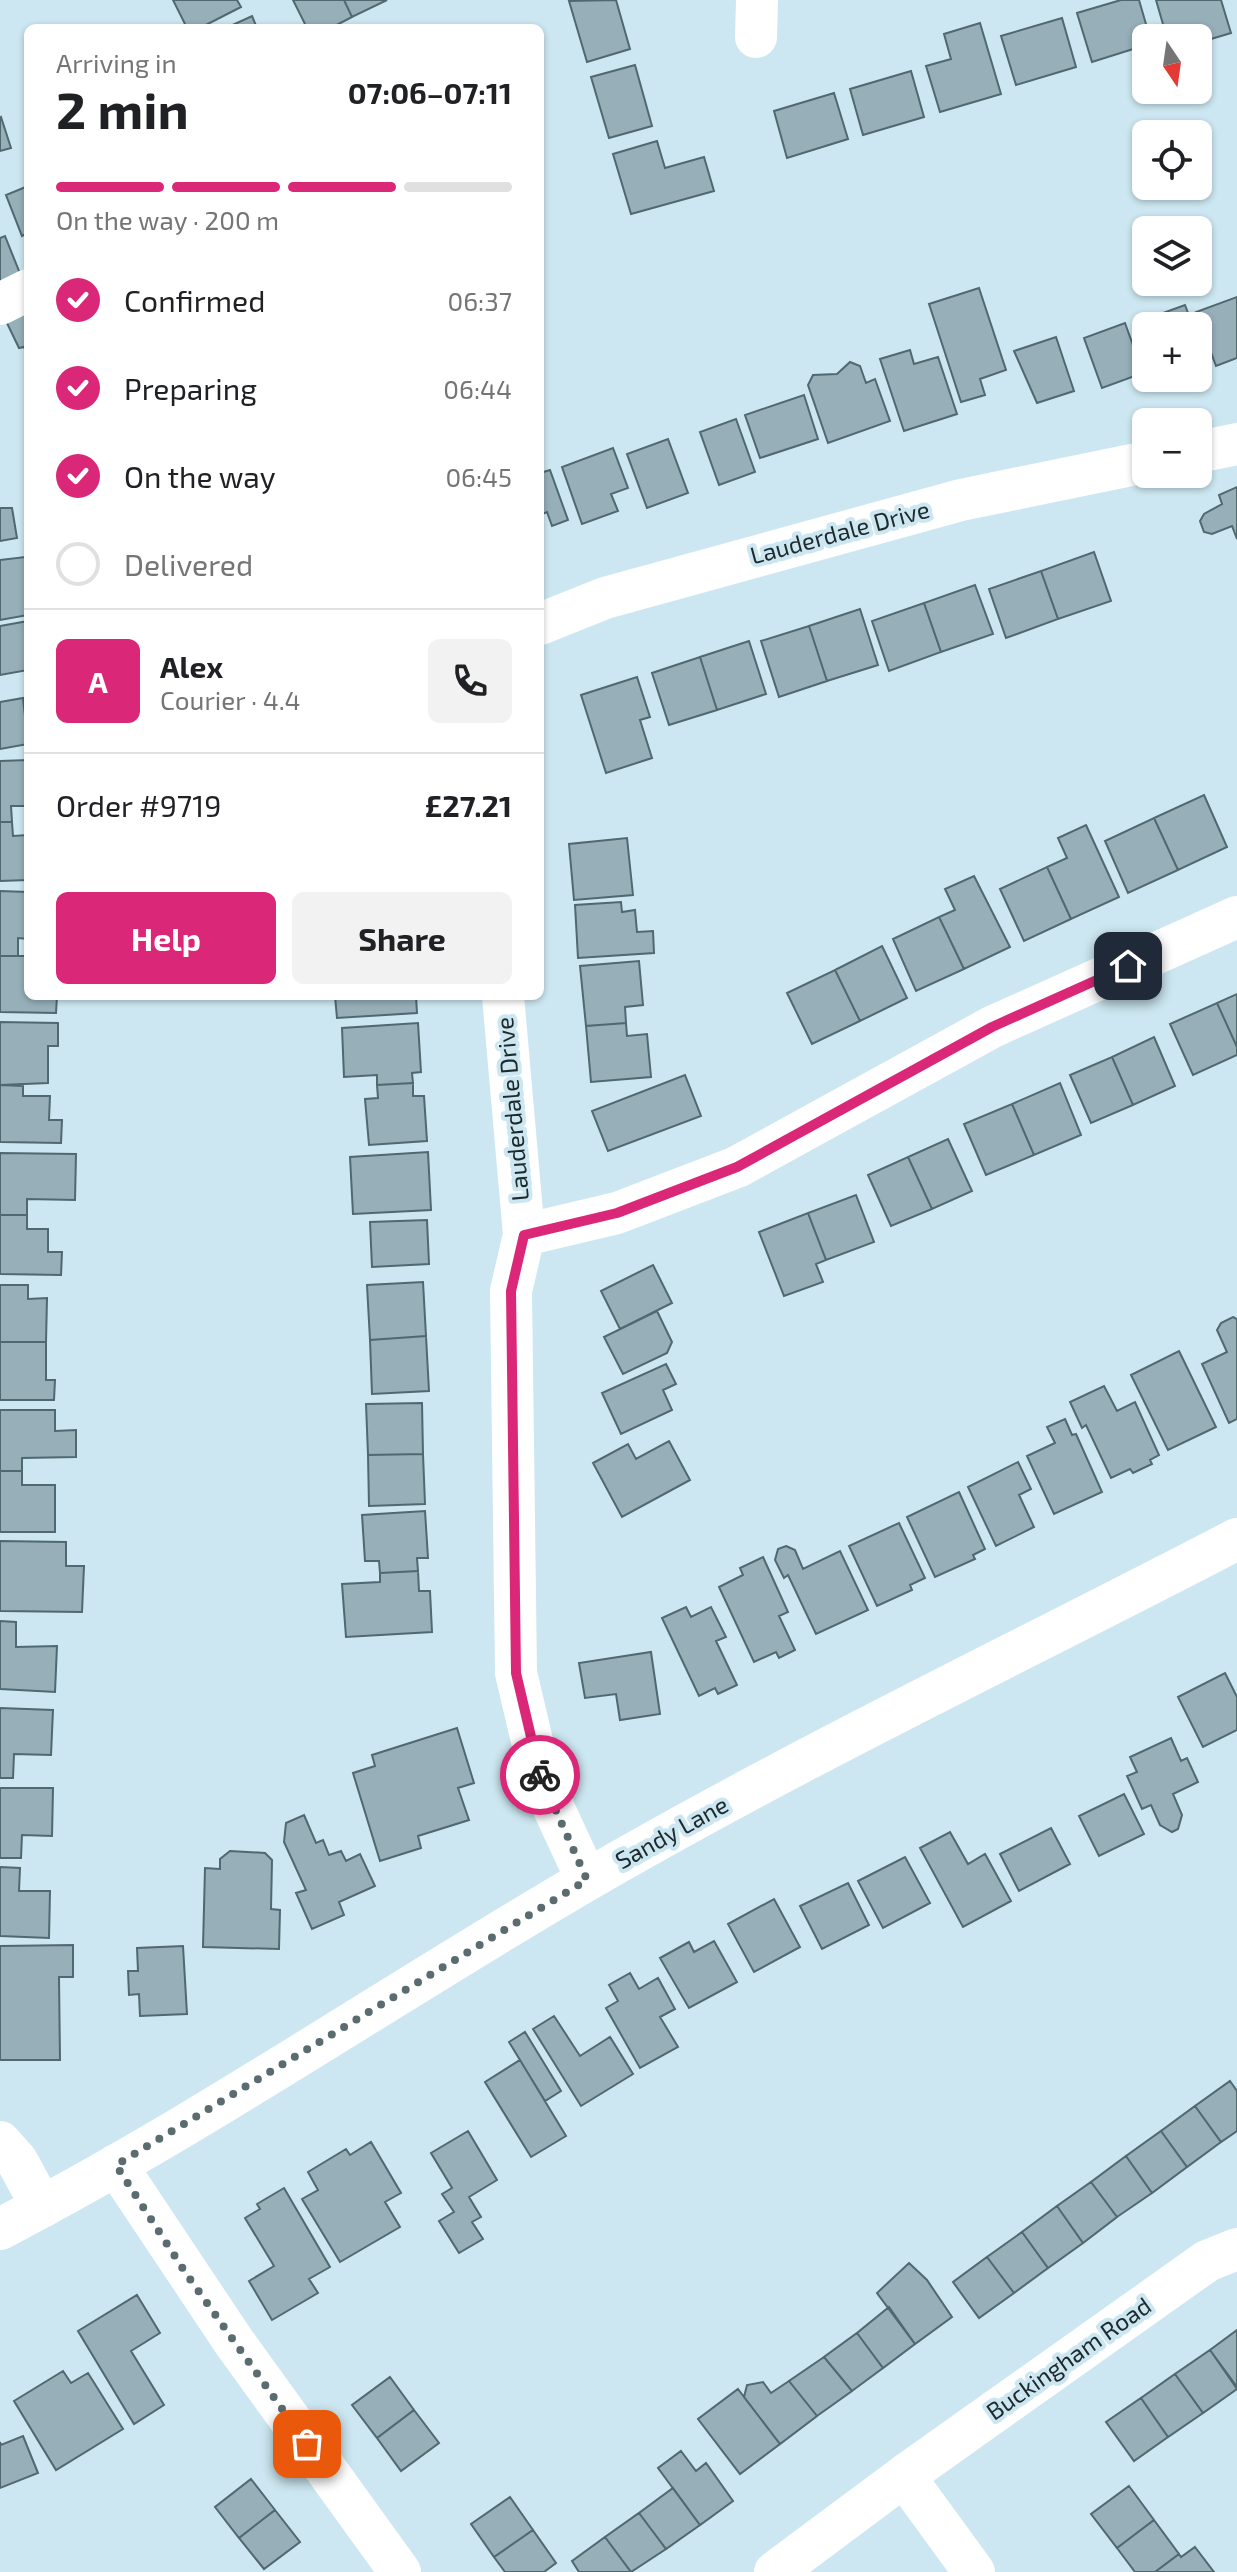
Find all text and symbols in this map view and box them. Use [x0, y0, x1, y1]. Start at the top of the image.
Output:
north arrow [1132, 24, 1212, 104]
map controls [1132, 24, 1212, 488]
text: Arriving in [56, 47, 177, 78]
text: 07:06–07:11 [348, 74, 512, 110]
text: 2 min [56, 77, 189, 139]
button: locate [1132, 120, 1212, 200]
text: On the way · 200 m [56, 204, 279, 235]
button: layers [1132, 216, 1212, 296]
icon: check [56, 278, 100, 322]
text: Confirmed [124, 282, 265, 318]
text: 06:37 [448, 285, 512, 316]
button: + [1132, 312, 1212, 392]
icon: check [56, 366, 100, 410]
text: Preparing [124, 370, 257, 406]
text: 06:44 [443, 373, 512, 404]
button: − [1132, 408, 1212, 488]
icon: check [56, 454, 100, 498]
text: On the way [124, 458, 276, 494]
text: 06:45 [445, 461, 512, 492]
street label: Lauderdale Drive [747, 494, 932, 569]
text: Delivered [124, 546, 253, 582]
button: phone [428, 639, 512, 723]
text: Alex [160, 648, 223, 684]
text: A [88, 663, 108, 699]
text: Courier · 4.4 [160, 684, 301, 715]
text: Order #9719 [56, 787, 221, 823]
text: £27.21 [425, 787, 512, 823]
button: Help [56, 892, 276, 984]
button: Share [292, 892, 512, 984]
pin [1094, 932, 1162, 1000]
icon: home [1106, 944, 1150, 988]
street label: Lauderdale Drive [489, 1016, 534, 1202]
courier [500, 1735, 580, 1815]
icon: bike [518, 1753, 562, 1797]
street label: Sandy Lane [610, 1789, 733, 1874]
street label: Buckingham Road [980, 2290, 1156, 2425]
pin [273, 2410, 341, 2478]
icon: bag [285, 2422, 329, 2466]

